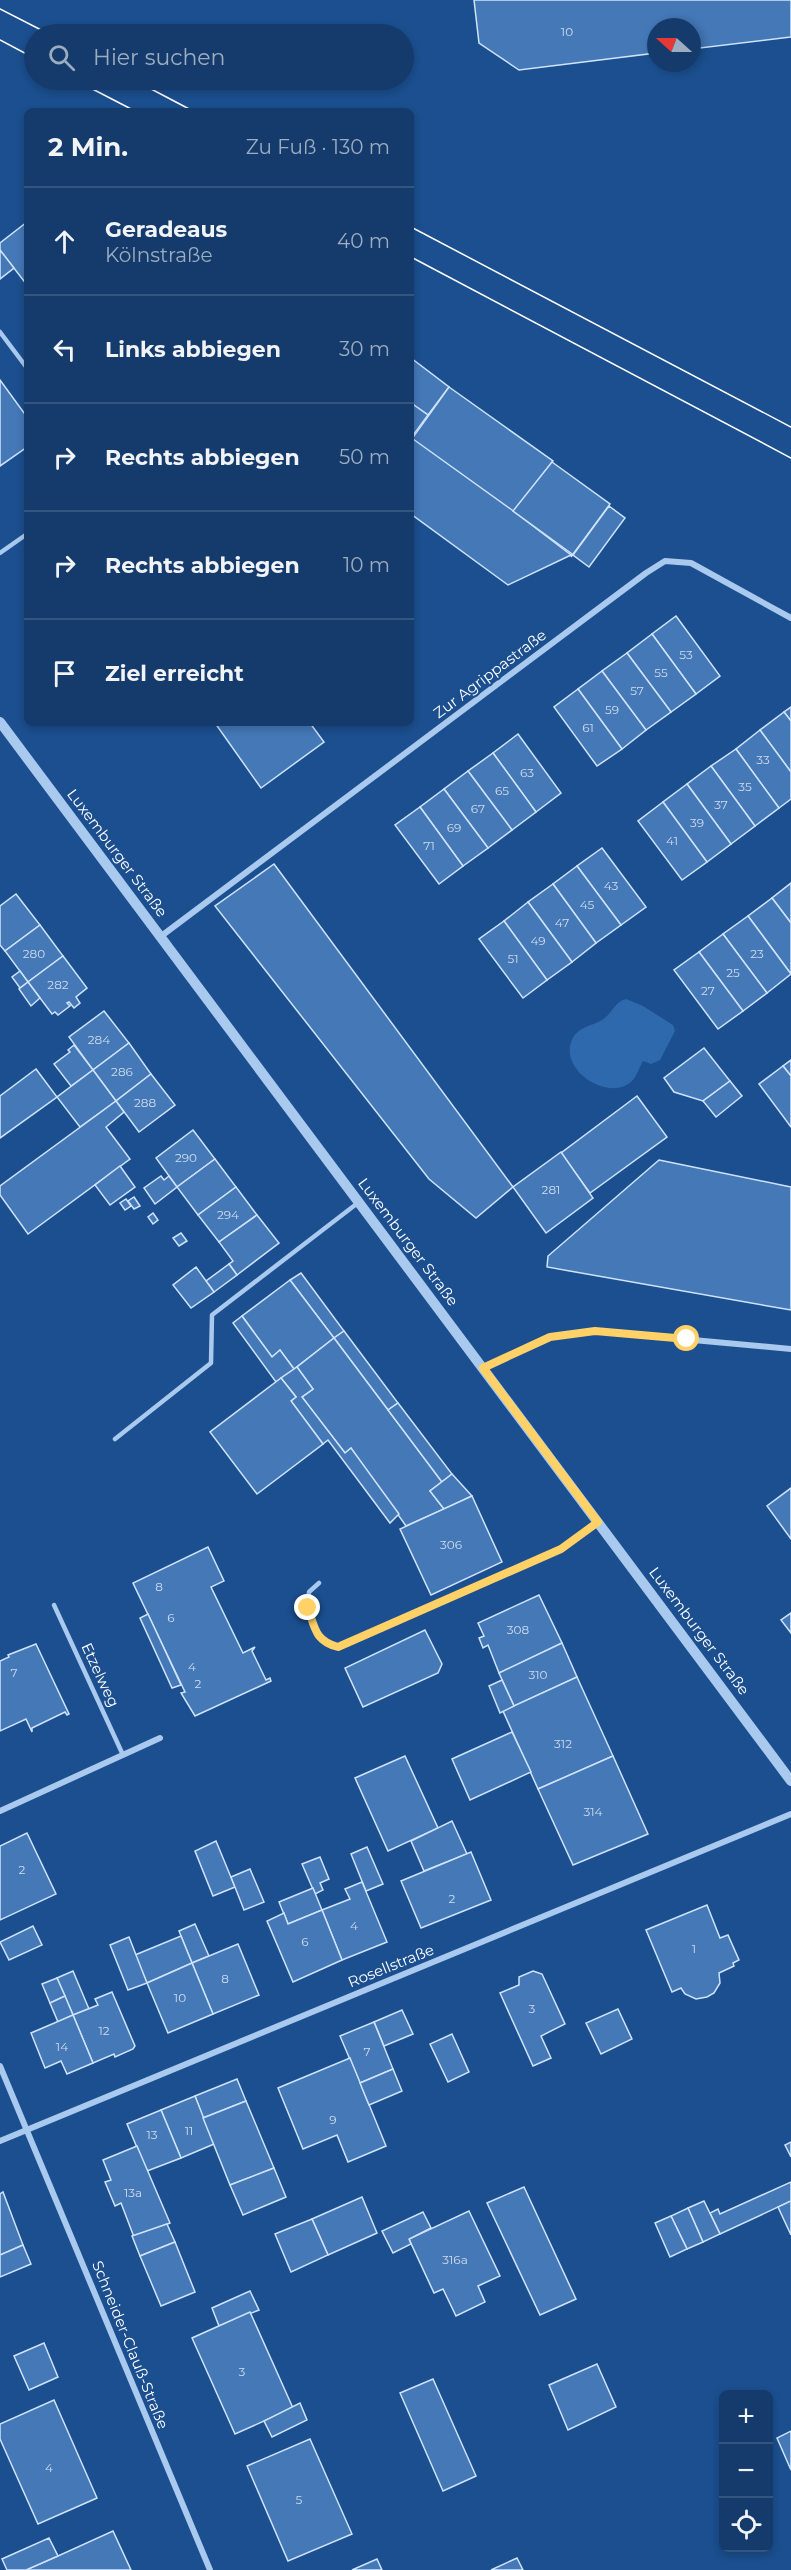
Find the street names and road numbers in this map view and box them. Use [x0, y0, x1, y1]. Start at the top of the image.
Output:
street label: Zur Agrippastraße [429, 625, 550, 722]
street label: Luxemburger Straße [63, 785, 172, 921]
street label: Luxemburger Straße [354, 1174, 463, 1310]
street label: Luxemburger Straße [645, 1563, 754, 1699]
street label: Etzelweg [77, 1640, 124, 1710]
street label: Rosellstraße [345, 1940, 437, 1991]
street label: Schneider-Clauß-Straße [88, 2258, 173, 2432]

